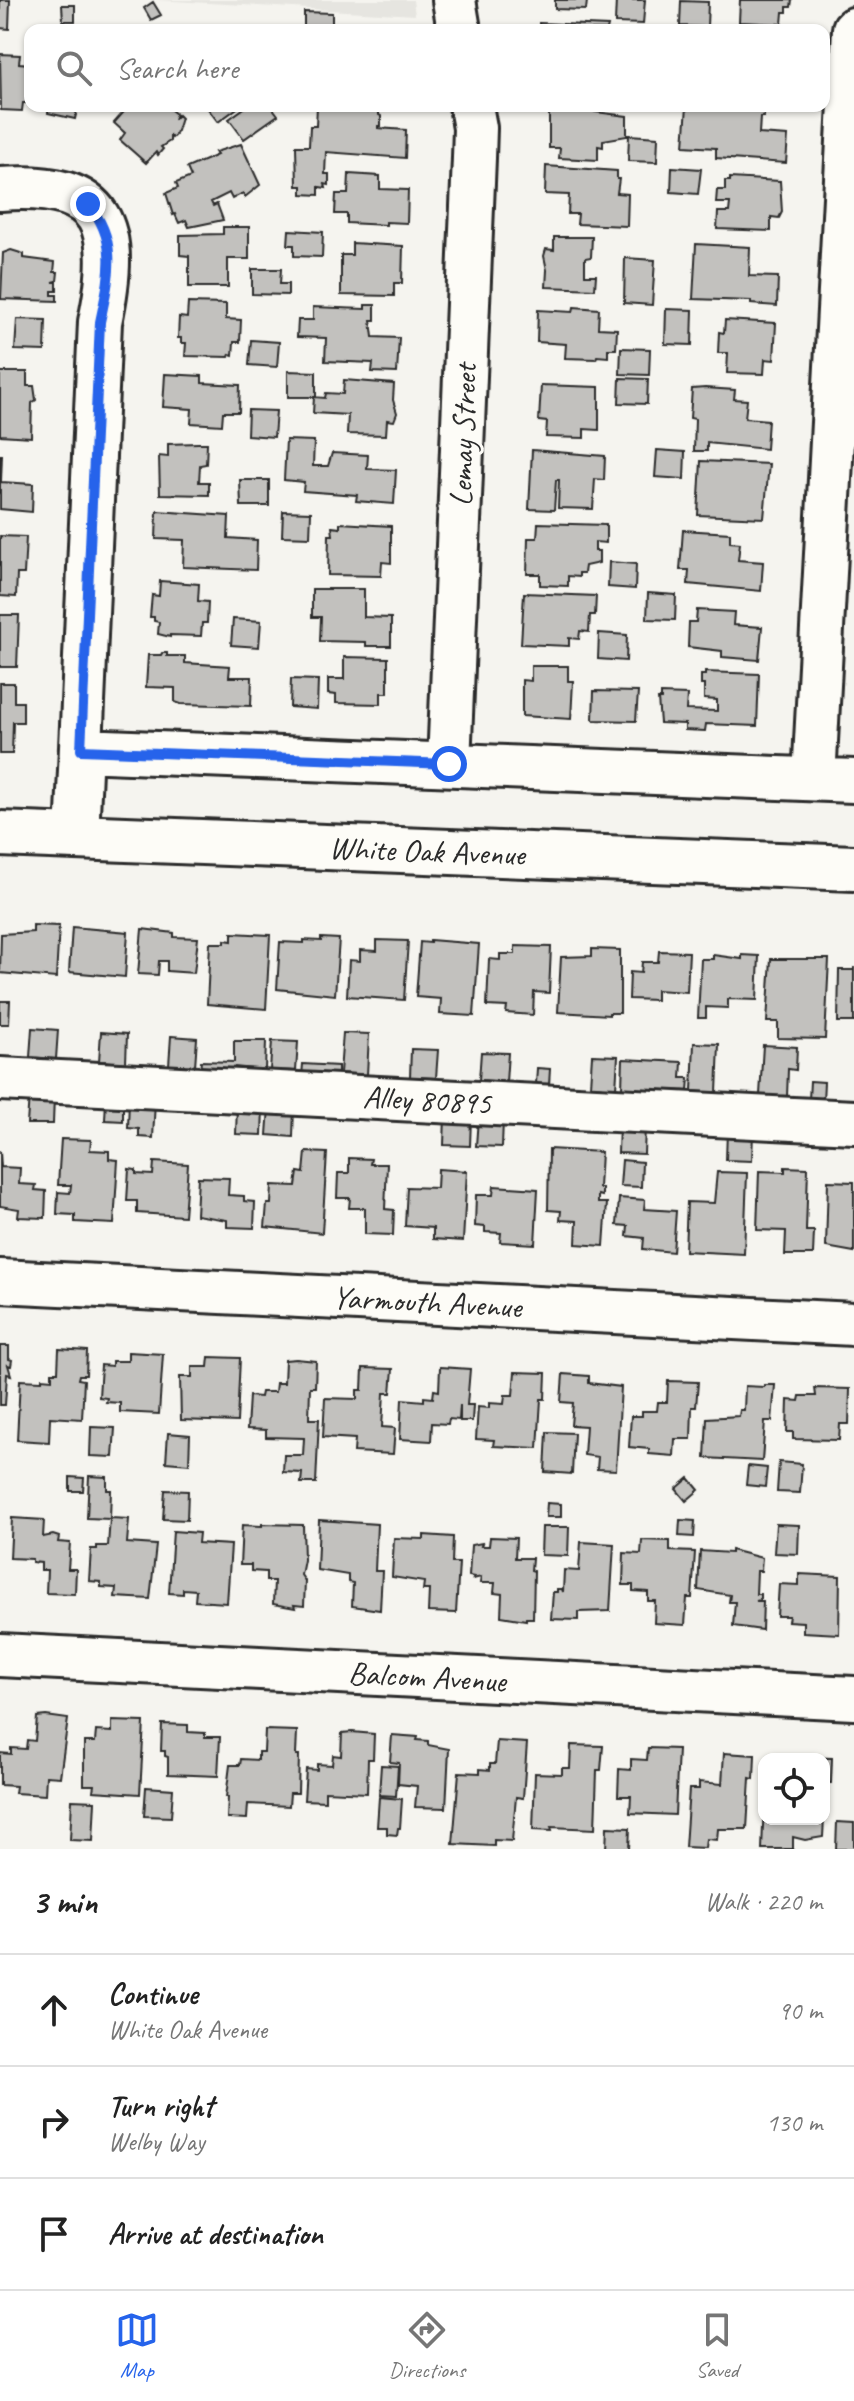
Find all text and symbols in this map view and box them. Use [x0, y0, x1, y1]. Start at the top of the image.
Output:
search box [24, 24, 830, 112]
icon: search [52, 46, 96, 90]
text: Search here [116, 49, 238, 87]
route end [70, 186, 106, 222]
street label: Lemay Street [440, 360, 486, 507]
route start [431, 746, 467, 782]
street label: White Oak Avenue [329, 827, 528, 875]
street label: Alley 80895 [362, 1076, 494, 1124]
street label: Yarmouth Avenue [332, 1277, 525, 1328]
street label: Balcom Avenue [347, 1652, 509, 1702]
map controls [758, 1753, 830, 1825]
button: locate [758, 1753, 830, 1825]
text: 3 min [32, 1880, 97, 1923]
text: Walk · 220 m [705, 1885, 822, 1918]
text: Continue [108, 1975, 198, 2013]
icon: ahead [32, 1988, 76, 2032]
text: 90 m [778, 1994, 822, 2027]
text: White Oak Avenue [108, 2013, 267, 2046]
text: Turn right [108, 2087, 213, 2125]
icon: right [32, 2100, 76, 2144]
text: 130 m [766, 2106, 822, 2139]
text: Welby Way [108, 2125, 205, 2158]
icon: arrive [32, 2212, 76, 2256]
text: Arrive at destination [108, 2215, 323, 2253]
tab: Map [115, 2308, 159, 2384]
tab: Directions [389, 2308, 465, 2384]
tab: Saved [695, 2308, 739, 2384]

